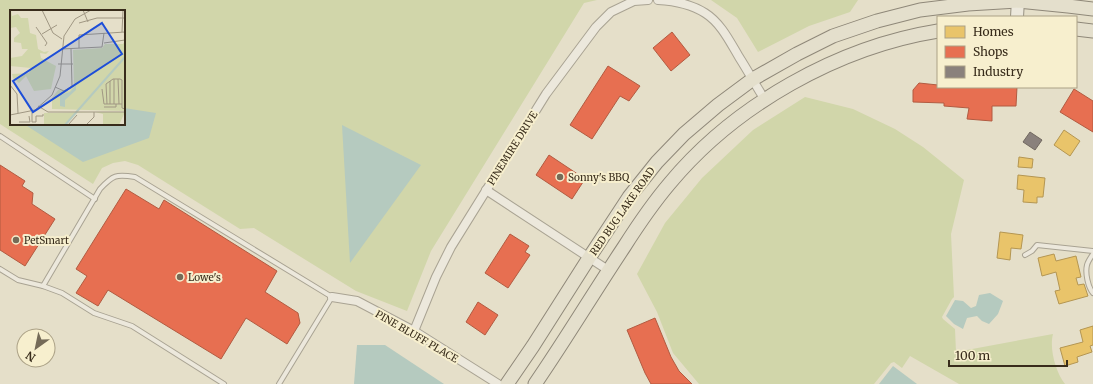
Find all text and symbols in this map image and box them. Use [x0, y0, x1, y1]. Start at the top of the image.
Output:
inset map [10, 10, 125, 125]
legend [937, 16, 1077, 88]
text: Homes [973, 24, 1014, 39]
text: Shops [973, 44, 1008, 59]
text: Industry [973, 64, 1023, 79]
street label: PINEMIRE DRIVE [484, 108, 541, 188]
street label: RED BUG LAKE ROAD [587, 164, 658, 258]
place label: Sonny's BBQ [568, 171, 630, 184]
marker: Sonny's BBQ [555, 172, 565, 182]
place label: PetSmart [24, 234, 69, 247]
marker: PetSmart [11, 235, 21, 245]
place label: Lowe's [188, 271, 221, 284]
marker: Lowe's [175, 272, 185, 282]
street label: PINE BLUFF PLACE [373, 307, 461, 366]
north arrow [16, 328, 56, 368]
scale bar [949, 342, 1067, 368]
text: N [23, 348, 38, 365]
text: 100 m [955, 348, 990, 363]

